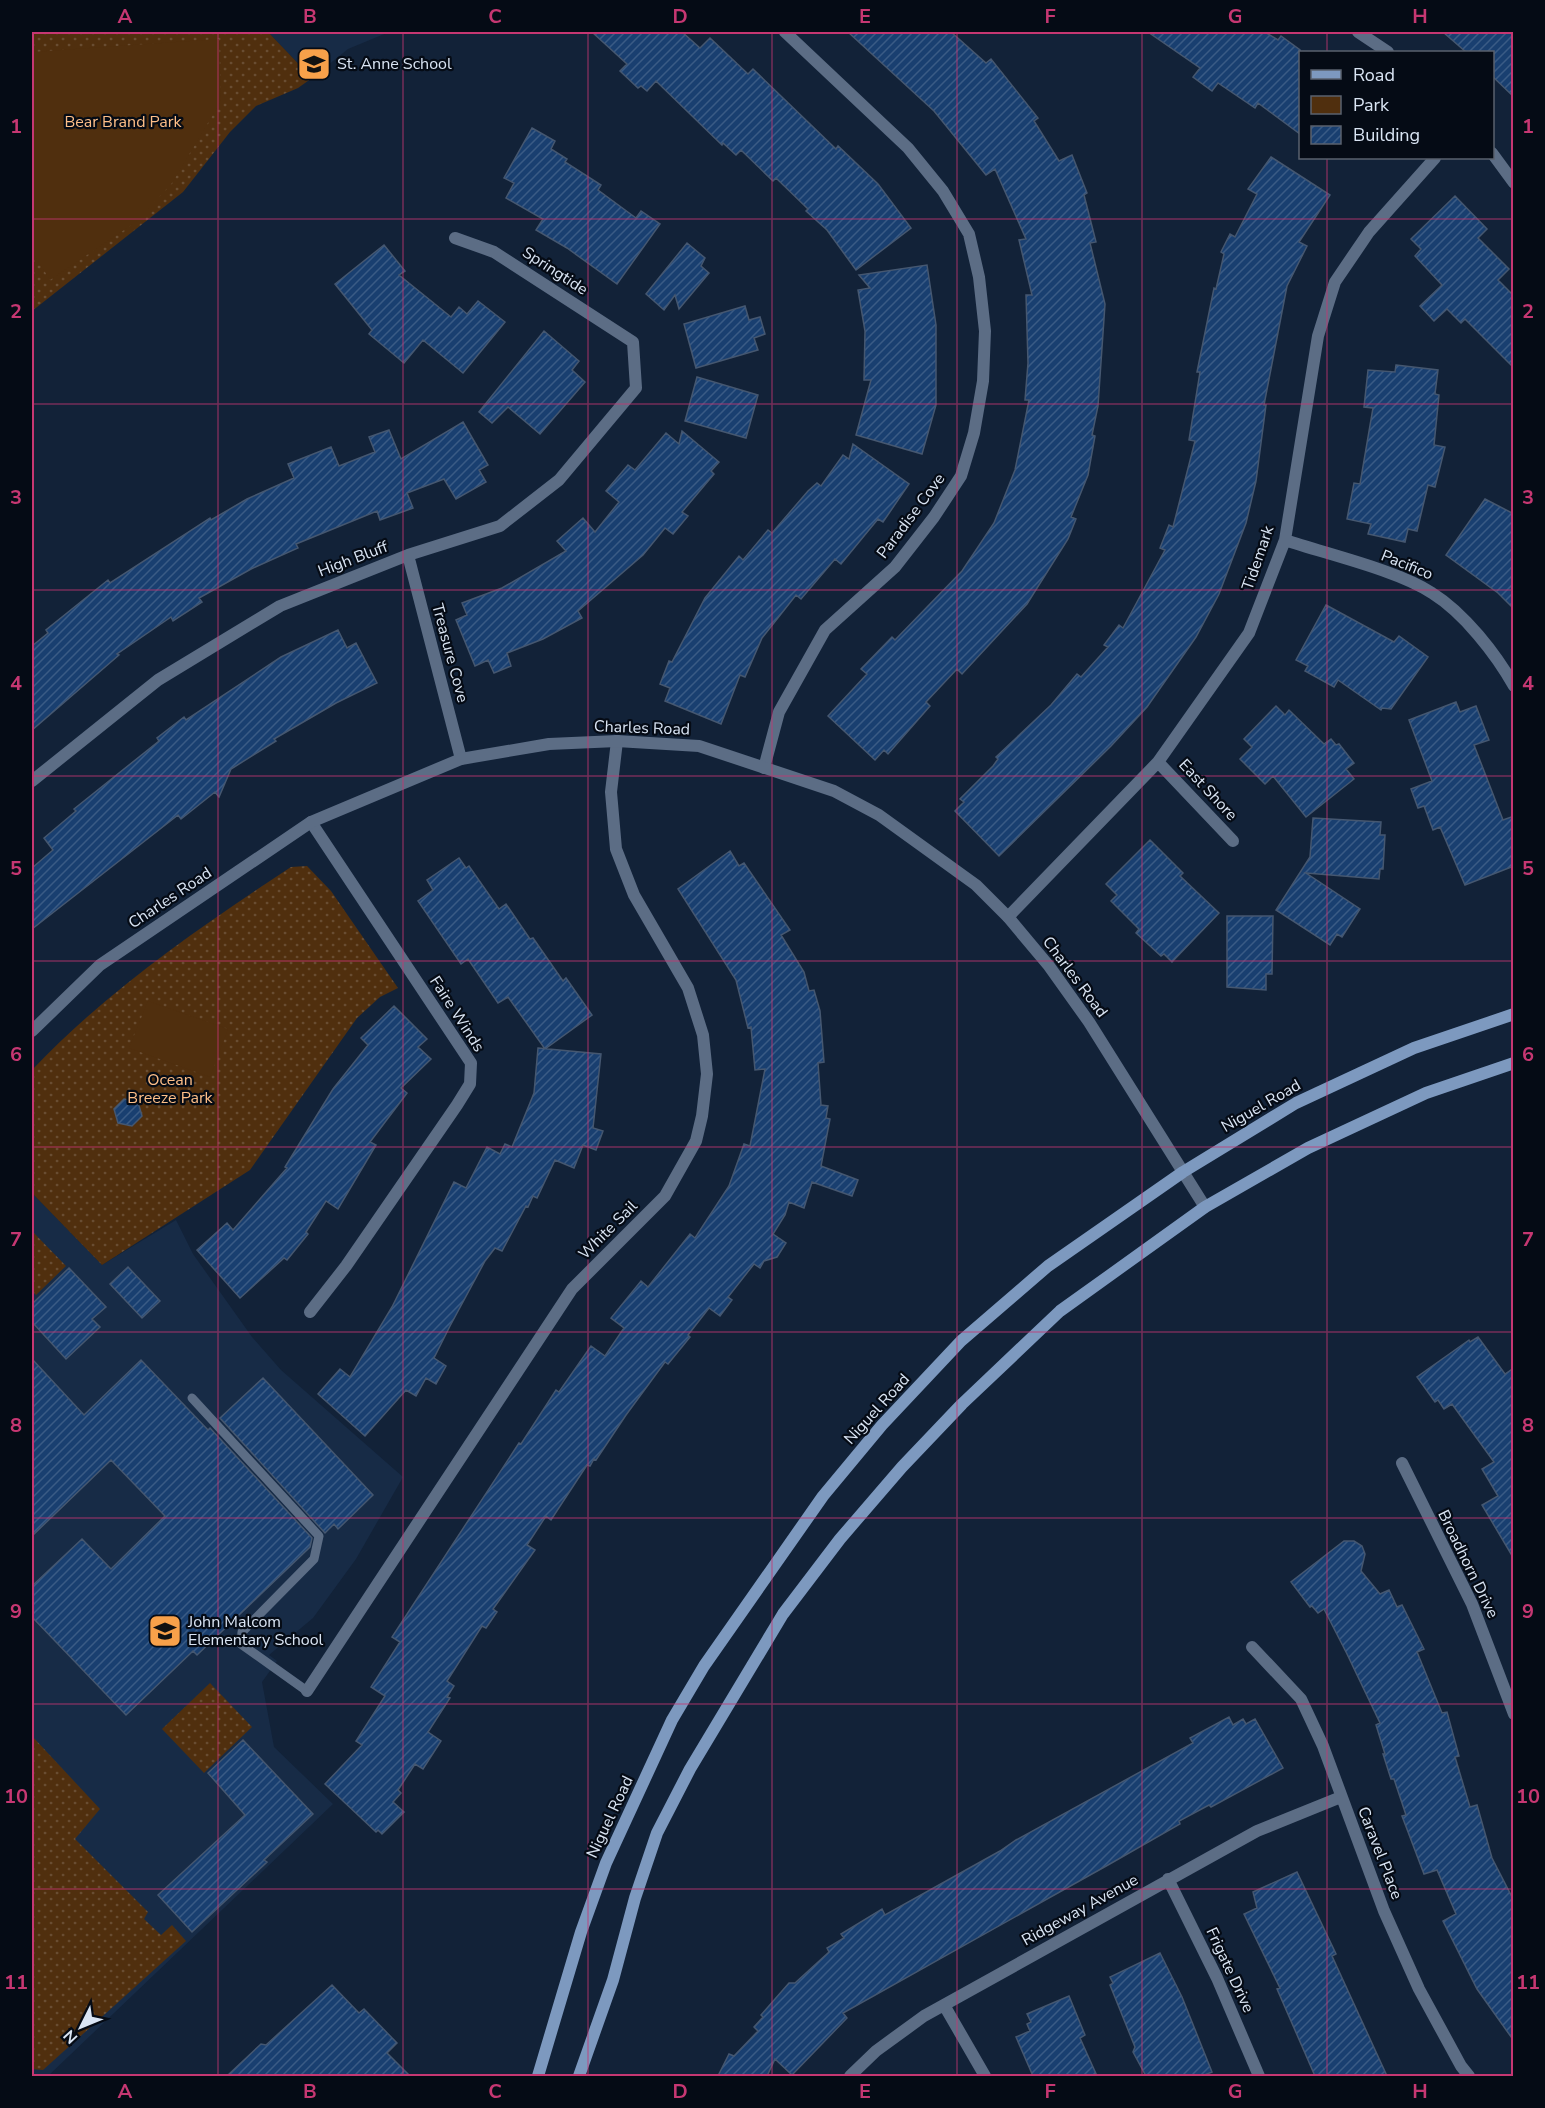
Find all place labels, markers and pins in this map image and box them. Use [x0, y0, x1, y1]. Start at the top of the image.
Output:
school or university icon: St. Anne School [296, 46, 332, 82]
place label: St. Anne School [337, 53, 452, 75]
place label: John Malcom Elementary School [187, 1611, 324, 1651]
school or university icon: John Malcom Elementary School [147, 1613, 183, 1649]

